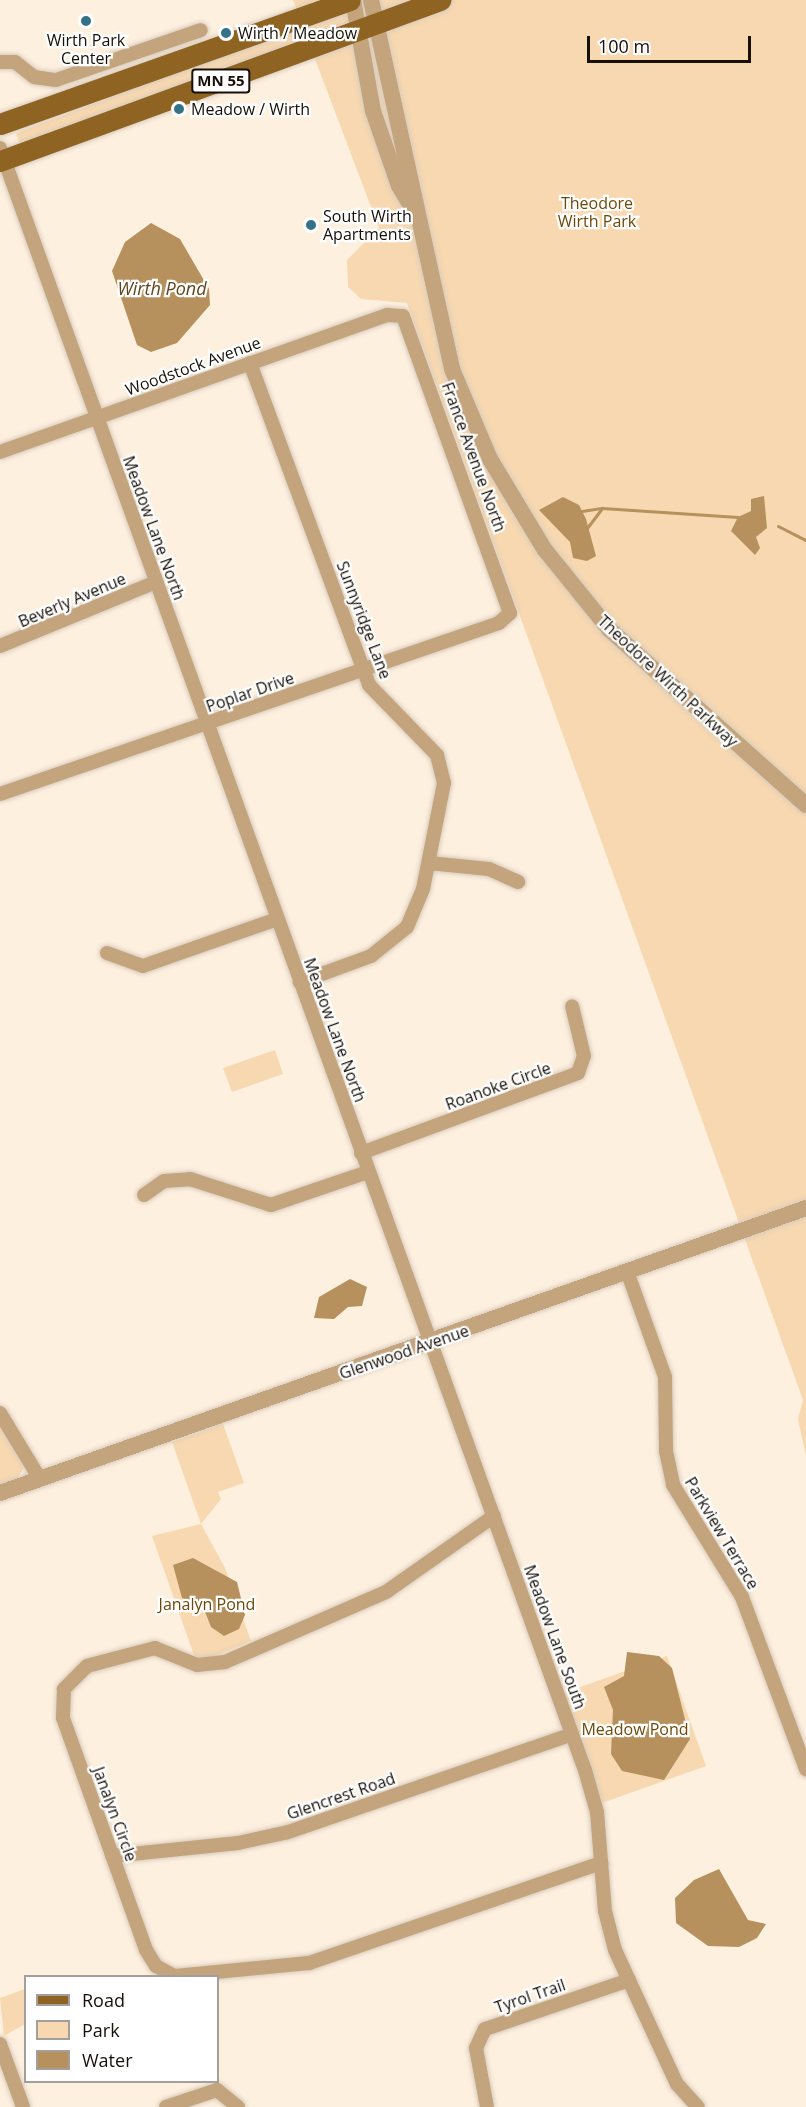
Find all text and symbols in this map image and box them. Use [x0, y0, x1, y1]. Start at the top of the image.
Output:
marker: Wirth Park Center [79, 14, 93, 28]
place label: Wirth / Meadow [238, 23, 357, 43]
scale bar [590, 24, 754, 62]
marker: Wirth / Meadow [219, 26, 233, 40]
place label: Wirth Park Center [47, 30, 125, 68]
text: 100 m [598, 34, 650, 58]
road number: MN 55 [191, 69, 251, 93]
place label: Meadow / Wirth [191, 99, 310, 119]
marker: Meadow / Wirth [172, 102, 186, 116]
park label: Theodore Wirth Park [558, 193, 636, 231]
place label: South Wirth Apartments [323, 206, 412, 244]
marker: South Wirth Apartments [304, 218, 318, 232]
water label: Wirth Pond [117, 277, 207, 299]
street label: Woodstock Avenue [123, 333, 263, 399]
street label: France Avenue North [438, 380, 510, 534]
street label: Meadow Lane North [119, 453, 189, 603]
street label: Sunnyridge Lane [333, 558, 395, 682]
street label: Beverly Avenue [15, 569, 129, 631]
street label: Theodore Wirth Parkway [594, 611, 742, 751]
street label: Poplar Drive [203, 668, 297, 716]
street label: Meadow Lane North [300, 955, 370, 1105]
street label: Roanoke Circle [443, 1058, 553, 1114]
street label: Glenwood Avenue [337, 1321, 471, 1383]
street label: Parkview Terrace [681, 1473, 763, 1593]
street label: Meadow Lane South [520, 1562, 590, 1712]
park label: Janalyn Pond [159, 1594, 255, 1614]
park label: Meadow Pond [581, 1719, 689, 1739]
street label: Janalyn Circle [89, 1764, 141, 1864]
street label: Glencrest Road [284, 1768, 398, 1824]
legend [24, 1975, 219, 2083]
street label: Tyrol Trail [492, 1975, 568, 2017]
text: Road [82, 1988, 125, 2012]
text: Park [82, 2018, 120, 2042]
text: Water [82, 2048, 133, 2072]

